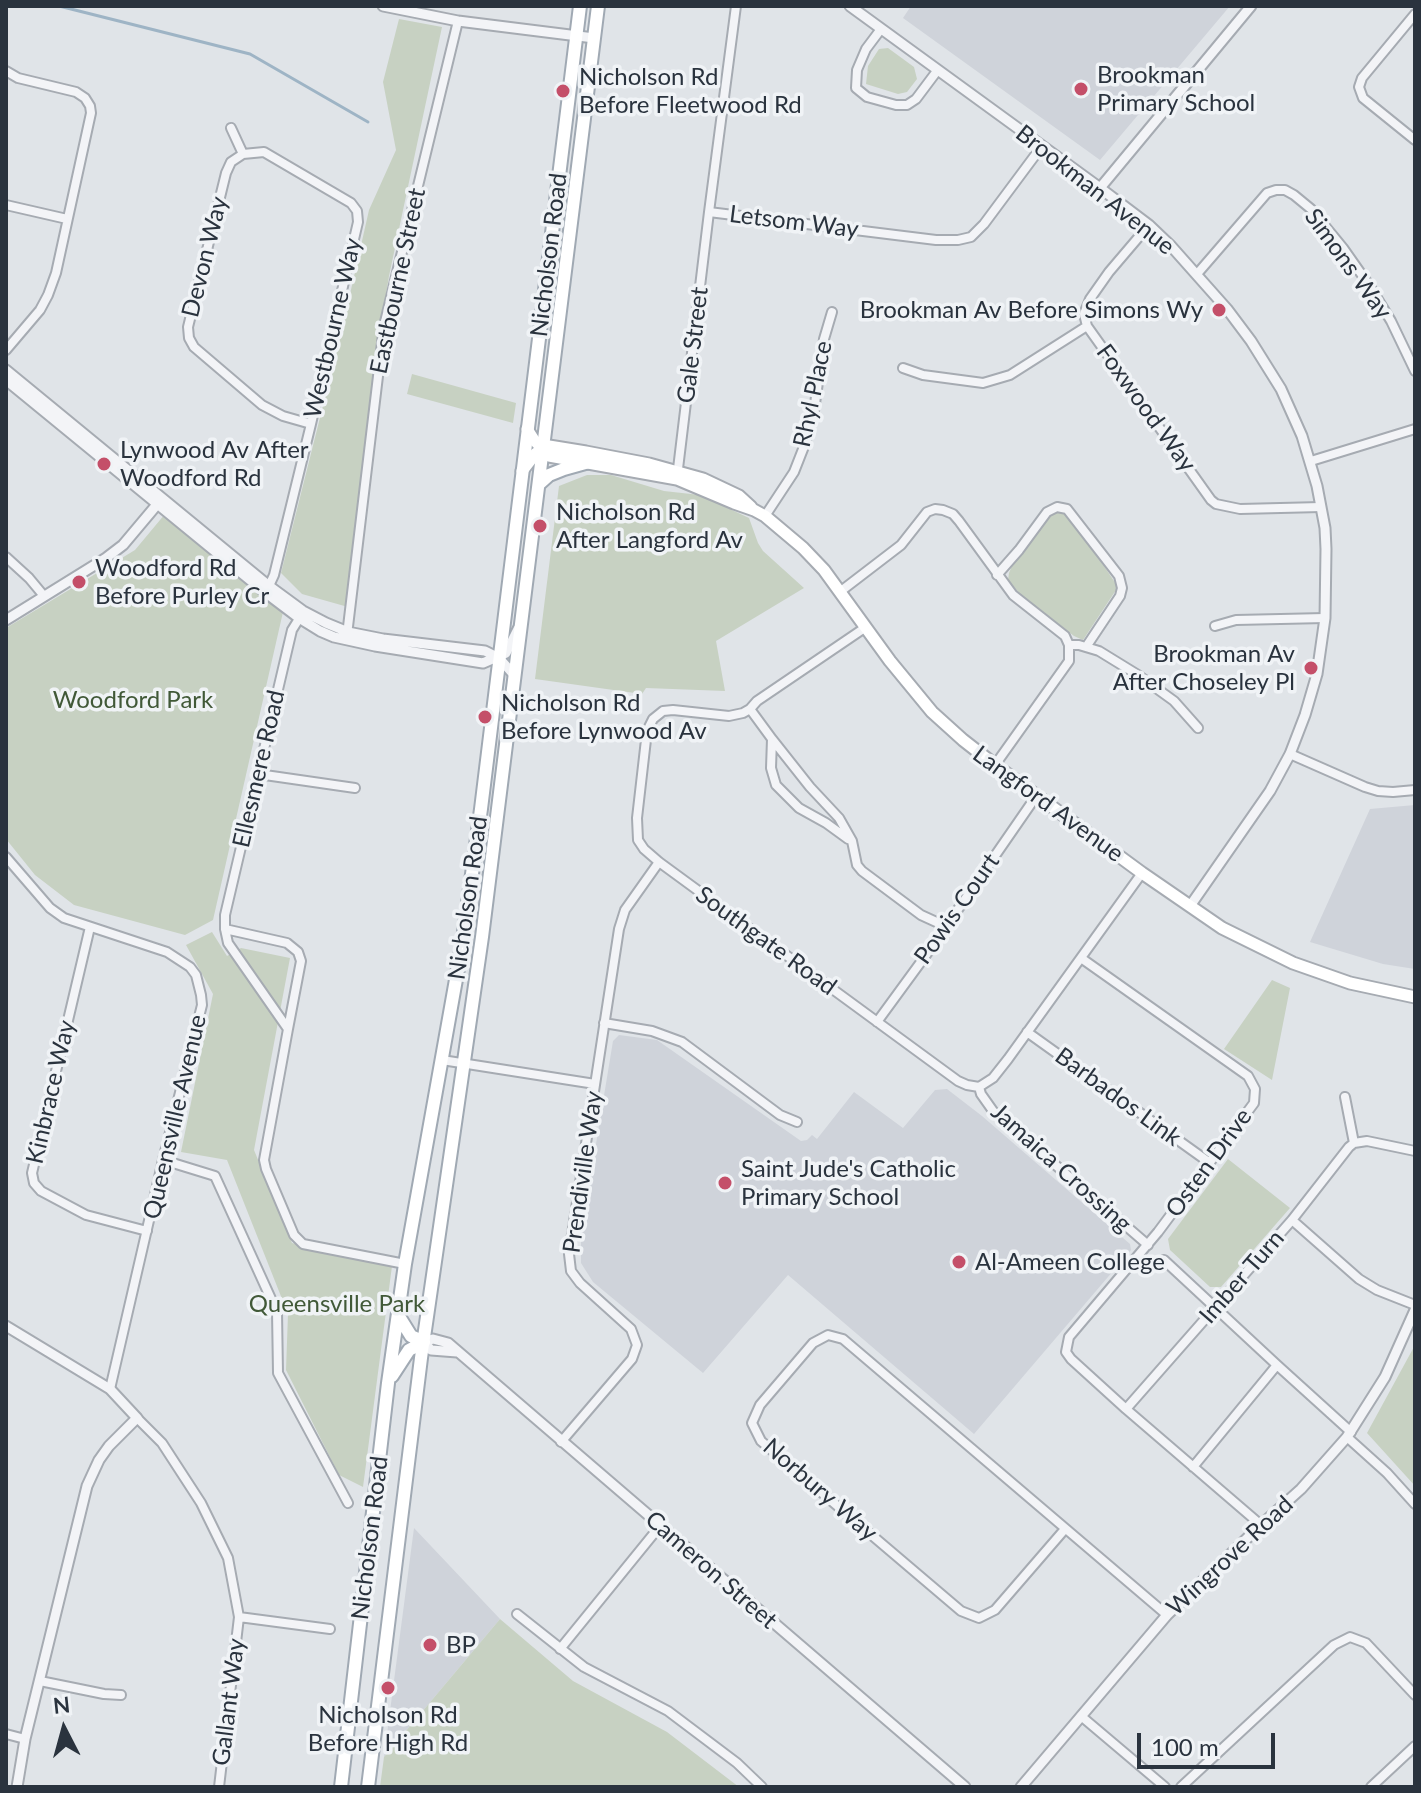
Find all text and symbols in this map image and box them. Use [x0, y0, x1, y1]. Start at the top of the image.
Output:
place label: Brookman Primary School [1097, 61, 1255, 117]
place label: Nicholson Rd Before Fleetwood Rd [579, 63, 802, 119]
marker: Brookman Primary School [1072, 80, 1090, 98]
marker: Nicholson Rd Before Fleetwood Rd [554, 82, 572, 100]
street label: Brookman Avenue [1010, 119, 1180, 261]
street label: Nicholson Road [525, 171, 573, 339]
street label: Eastbourne Street [364, 185, 432, 377]
street label: Devon Way [176, 194, 234, 320]
street label: Letsom Way [728, 200, 860, 244]
street label: Simons Way [1298, 203, 1398, 325]
street label: Westbourne Way [298, 235, 368, 421]
street label: Gale Street [672, 285, 714, 405]
place label: Brookman Av Before Simons Wy [860, 296, 1203, 324]
marker: Brookman Av Before Simons Wy [1210, 301, 1228, 319]
street label: Rhyl Place [788, 338, 838, 450]
street label: Foxwood Way [1090, 339, 1202, 477]
place label: Lynwood Av After Woodford Rd [120, 436, 309, 492]
marker: Lynwood Av After Woodford Rd [95, 455, 113, 473]
place label: Nicholson Rd After Langford Av [556, 498, 743, 554]
marker: Nicholson Rd After Langford Av [531, 517, 549, 535]
place label: Woodford Rd Before Purley Cr [95, 554, 269, 610]
marker: Woodford Rd Before Purley Cr [70, 573, 88, 591]
place label: Brookman Av After Choseley Pl [1113, 640, 1295, 696]
marker: Brookman Av After Choseley Pl [1302, 659, 1320, 677]
park label: Woodford Park [53, 686, 213, 714]
street label: Ellesmere Road [227, 687, 291, 851]
place label: Nicholson Rd Before Lynwood Av [501, 689, 707, 745]
marker: Nicholson Rd Before Lynwood Av [476, 708, 494, 726]
street label: Langford Avenue [967, 740, 1129, 868]
street label: Nicholson Road [442, 814, 494, 982]
street label: Powis Court [908, 848, 1006, 970]
street label: Southgate Road [690, 880, 842, 1002]
street label: Queensville Avenue [137, 1012, 213, 1222]
street label: Kinbrace Way [20, 1017, 82, 1167]
street label: Barbados Link [1049, 1042, 1187, 1152]
street label: Prendiville Way [557, 1089, 609, 1255]
street label: Jamaica Crossing [985, 1097, 1137, 1239]
street label: Osten Drive [1160, 1103, 1258, 1223]
place label: Saint Jude's Catholic Primary School [741, 1155, 956, 1211]
marker: Saint Jude's Catholic Primary School [716, 1174, 734, 1192]
street label: Imber Turn [1194, 1224, 1290, 1330]
place label: Al-Ameen College [975, 1248, 1165, 1276]
marker: Al-Ameen College [950, 1253, 968, 1271]
park label: Queensville Park [249, 1290, 425, 1318]
street label: Norbury Way [757, 1433, 883, 1547]
street label: Nicholson Road [346, 1454, 394, 1622]
street label: Wingrove Road [1161, 1490, 1299, 1622]
street label: Cameron Street [639, 1505, 783, 1635]
place label: BP [446, 1631, 476, 1659]
marker: BP [421, 1636, 439, 1654]
street label: Gallant Way [207, 1637, 251, 1767]
marker: Nicholson Rd Before High Rd [379, 1679, 397, 1697]
north arrow [24, 1689, 104, 1769]
text: N [52, 1690, 71, 1719]
place label: Nicholson Rd Before High Rd [308, 1701, 468, 1757]
scale bar [1141, 1717, 1279, 1767]
text: 100 m [1151, 1732, 1219, 1761]

